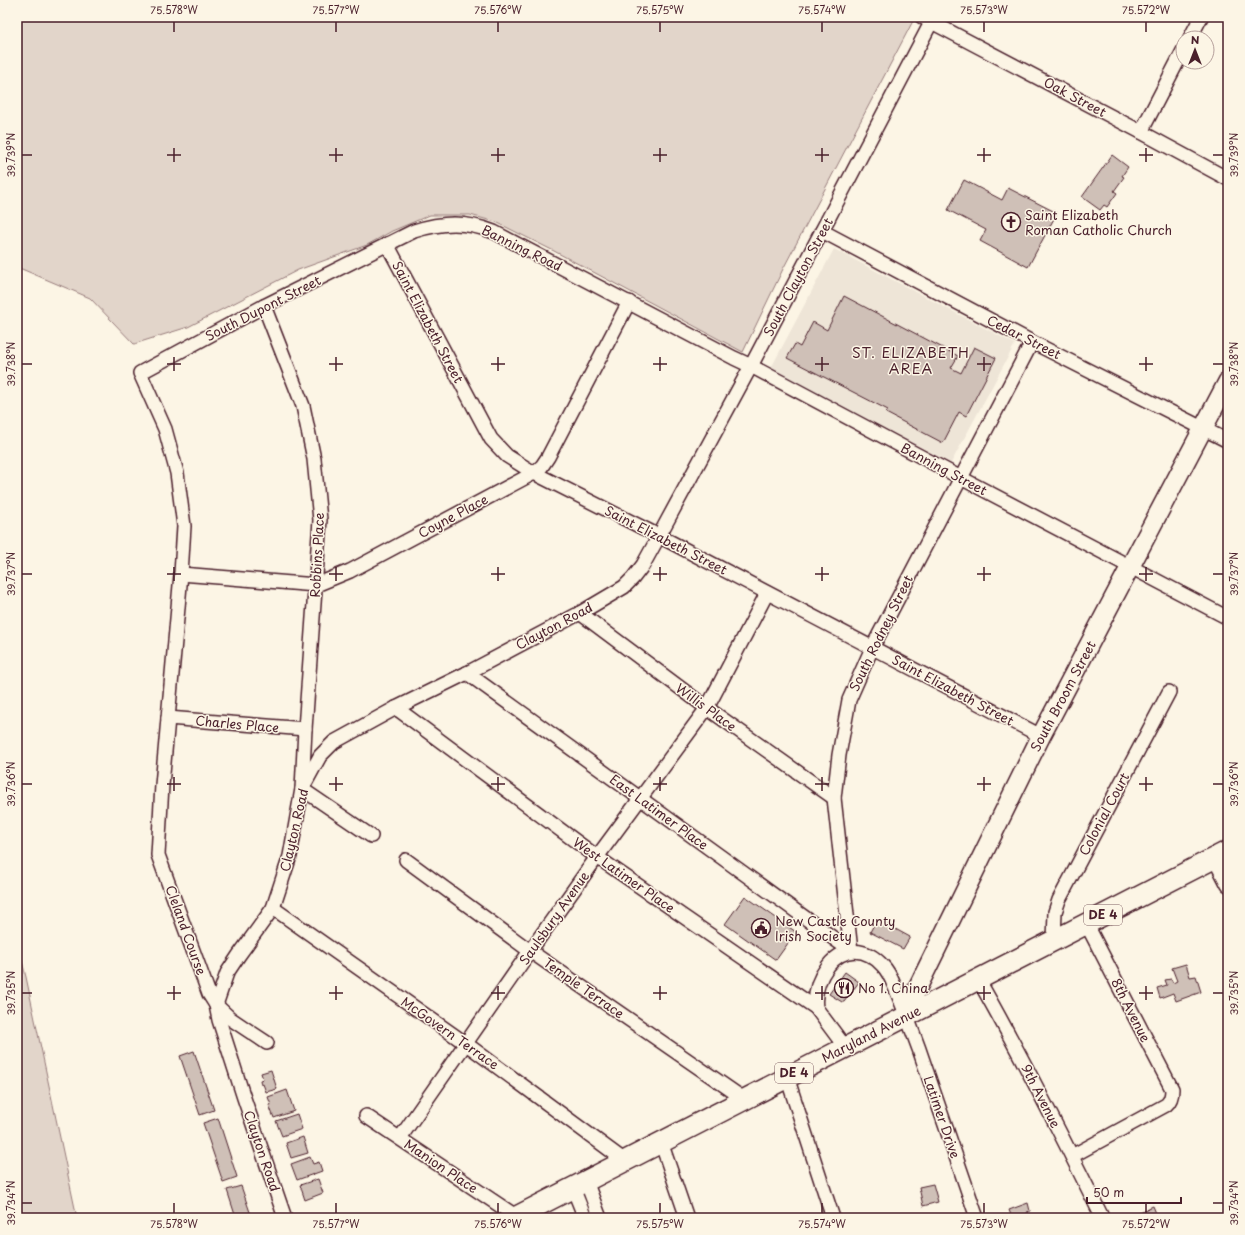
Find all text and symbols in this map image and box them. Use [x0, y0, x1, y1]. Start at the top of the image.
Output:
text: 75.578°W [150, 2, 198, 17]
text: 75.577°W [313, 2, 360, 17]
text: 75.576°W [474, 2, 522, 17]
text: 75.575°W [636, 2, 685, 17]
text: 75.574°W [798, 2, 846, 17]
text: 75.573°W [960, 2, 1009, 17]
text: 75.572°W [1122, 2, 1171, 17]
north arrow [1175, 30, 1215, 70]
text: N [1191, 31, 1200, 48]
street label: Oak Street [1041, 72, 1110, 121]
text: 39.739°N [3, 133, 18, 177]
text: 39.739°N [1226, 133, 1241, 177]
place label: Saint Elizabeth Roman Catholic Church [1025, 205, 1172, 239]
church icon: Saint Elizabeth Roman Catholic Church [1000, 211, 1022, 233]
street label: South Clayton Street [758, 214, 837, 339]
street label: Banning Road [479, 220, 566, 275]
street label: Saint Elizabeth Street [388, 258, 469, 386]
street label: South Dupont Street [202, 270, 324, 345]
street label: Cedar Street [984, 310, 1064, 363]
text: 39.738°N [3, 341, 18, 386]
text: 39.738°N [1226, 341, 1241, 386]
district label: ST. ELIZABETH AREA [852, 342, 970, 379]
street label: Banning Street [898, 438, 991, 499]
street label: Coyne Place [414, 489, 491, 542]
street label: Saint Elizabeth Street [602, 500, 731, 579]
street label: Robbins Place [305, 512, 328, 598]
text: 39.737°N [3, 552, 18, 596]
text: 39.737°N [1226, 552, 1241, 596]
street label: South Rodney Street [844, 571, 917, 694]
street label: Clayton Road [512, 597, 596, 654]
street label: South Broom Street [1025, 637, 1100, 755]
street label: Saint Elizabeth Street [889, 649, 1017, 730]
street label: Willis Place [672, 678, 741, 735]
street label: Charles Place [195, 710, 280, 737]
text: 39.736°N [3, 761, 18, 807]
text: 39.736°N [1226, 761, 1241, 807]
street label: East Latimer Place [606, 769, 713, 854]
street label: Colonial Court [1074, 769, 1133, 859]
street label: Clayton Road [275, 786, 312, 873]
street label: West Latimer Place [570, 832, 679, 917]
street label: Saulsbury Avenue [514, 867, 593, 968]
street label: Cleland Course [161, 882, 212, 977]
road number: DE 4 [1084, 905, 1122, 925]
place label: New Castle County Irish Society [775, 911, 896, 945]
public building icon: New Castle County Irish Society [750, 917, 772, 939]
street label: Temple Terrace [540, 953, 628, 1022]
text: 39.735°N [3, 970, 18, 1015]
text: 39.735°N [1226, 970, 1241, 1015]
street label: 8th Avenue [1107, 975, 1156, 1045]
restaurant icon: No 1. China [833, 977, 855, 999]
place label: No 1. China [858, 978, 929, 997]
street label: McGovern Terrace [397, 992, 503, 1074]
street label: Maryland Avenue [818, 1000, 924, 1067]
street label: 9th Avenue [1017, 1061, 1066, 1131]
road number: DE 4 [775, 1063, 813, 1083]
street label: Latimer Drive [920, 1073, 965, 1161]
street label: Clayton Road [240, 1108, 285, 1194]
street label: Manion Place [401, 1134, 482, 1197]
scale bar [1087, 1179, 1181, 1205]
text: 39.734°N [3, 1180, 18, 1226]
text: 39.734°N [1226, 1180, 1241, 1226]
text: 50 m [1093, 1183, 1124, 1201]
text: 75.578°W [150, 1216, 198, 1231]
text: 75.577°W [313, 1216, 360, 1231]
text: 75.576°W [474, 1216, 522, 1231]
text: 75.575°W [636, 1216, 685, 1231]
text: 75.574°W [798, 1216, 846, 1231]
text: 75.573°W [960, 1216, 1009, 1231]
text: 75.572°W [1122, 1216, 1171, 1231]

